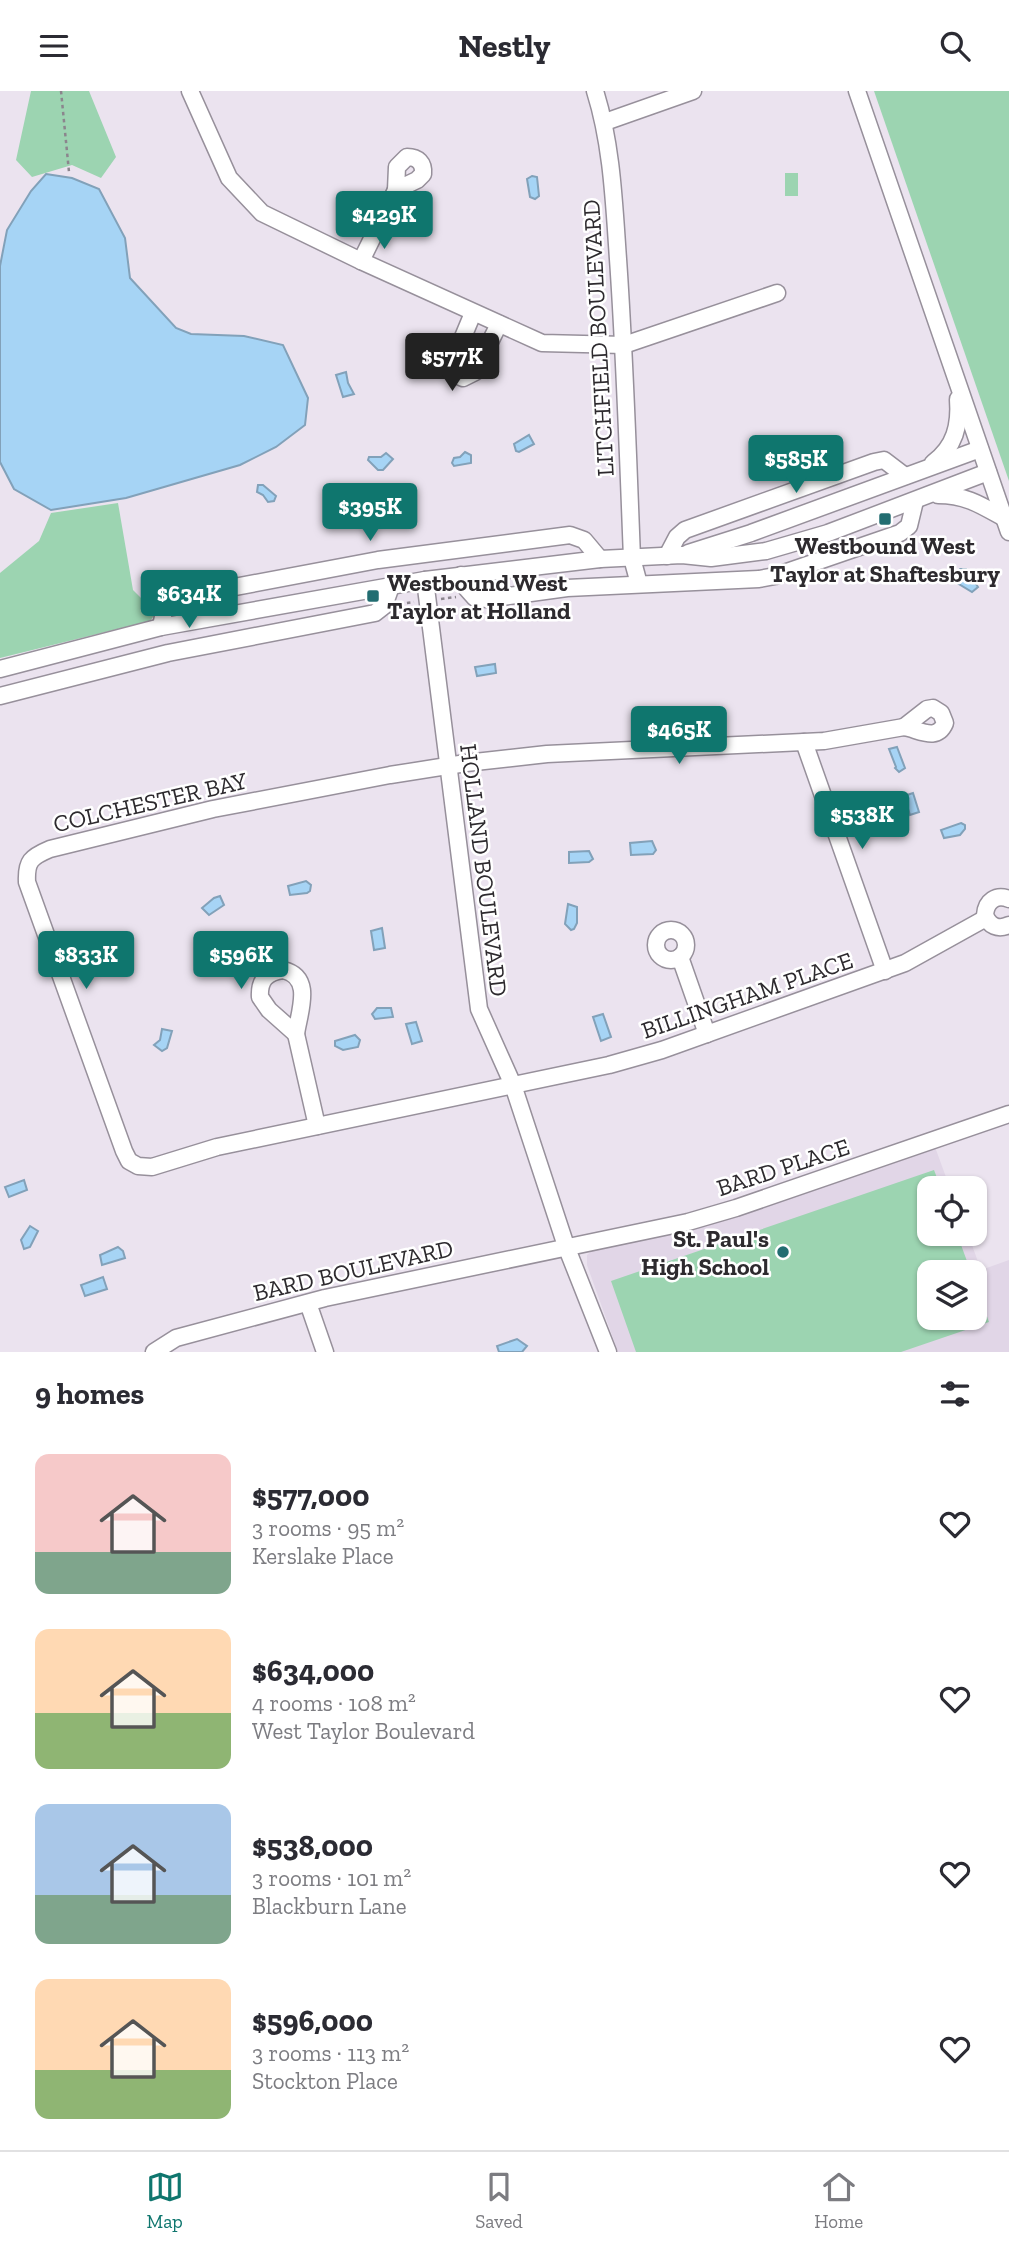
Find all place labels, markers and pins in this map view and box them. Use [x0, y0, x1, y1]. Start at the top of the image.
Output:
pin: $429K [335, 191, 433, 251]
pin: $577K [403, 334, 501, 393]
pin: $585K [747, 435, 845, 495]
pin: $395K [321, 483, 419, 543]
marker: Westbound West Taylor at Shaftesbury [877, 511, 893, 527]
place label: Westbound West Taylor at Shaftesbury [770, 531, 1000, 588]
place label: Westbound West Taylor at Holland [387, 568, 571, 625]
pin: $634K [140, 571, 238, 630]
marker: Westbound West Taylor at Holland [365, 588, 381, 604]
pin: $465K [630, 707, 728, 766]
pin: $538K [813, 791, 911, 851]
pin: $833K [37, 932, 135, 991]
pin: $596K [192, 932, 290, 991]
place label: St. Paul's High School [641, 1224, 769, 1281]
marker: St. Paul's High School [775, 1244, 791, 1260]

